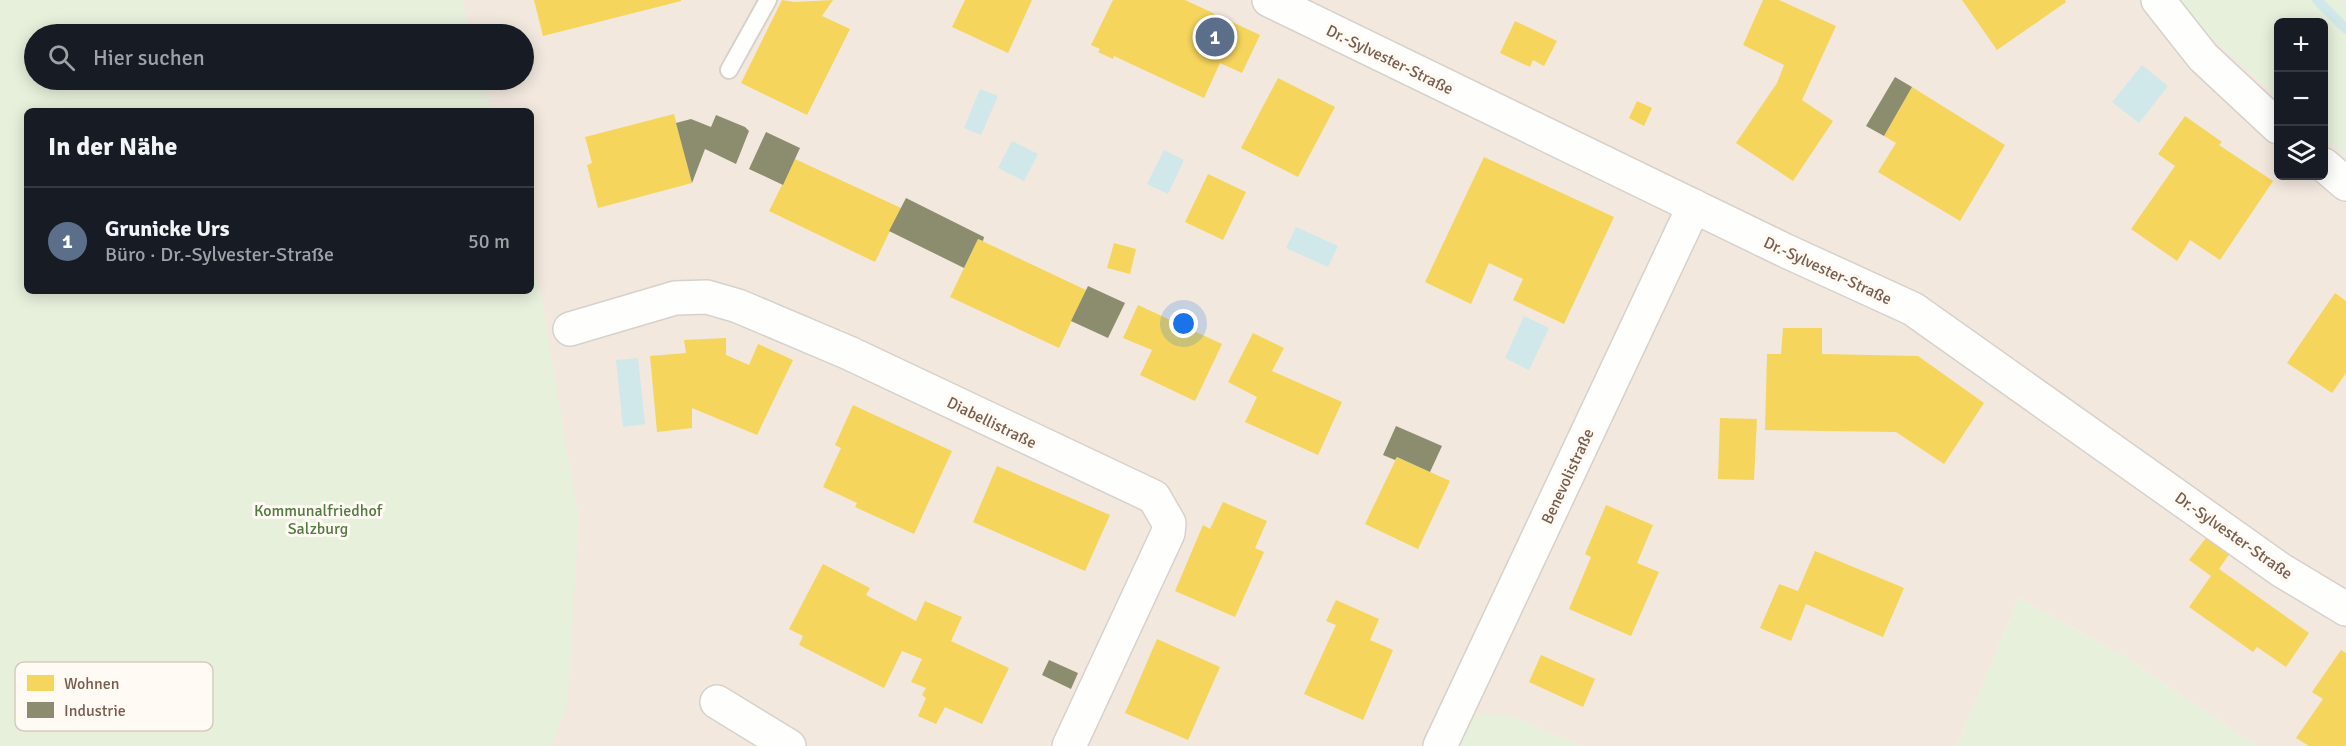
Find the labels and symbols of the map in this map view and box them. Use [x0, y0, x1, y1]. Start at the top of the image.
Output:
pin: 1 [1196, 15, 1234, 60]
street label: Dr.-Sylvester-Straße [1323, 20, 1456, 99]
street label: Dr.-Sylvester-Straße [1760, 232, 1895, 309]
your location [1169, 309, 1198, 338]
street label: Diabellistraße [943, 393, 1040, 453]
street label: Benevolistraße [1537, 425, 1599, 527]
street label: Dr.-Sylvester-Straße [2171, 488, 2296, 584]
park label: Kommunalfriedhof Salzburg [254, 501, 383, 539]
legend [15, 662, 213, 731]
text: Wohnen [64, 674, 119, 694]
text: Industrie [64, 701, 126, 721]

